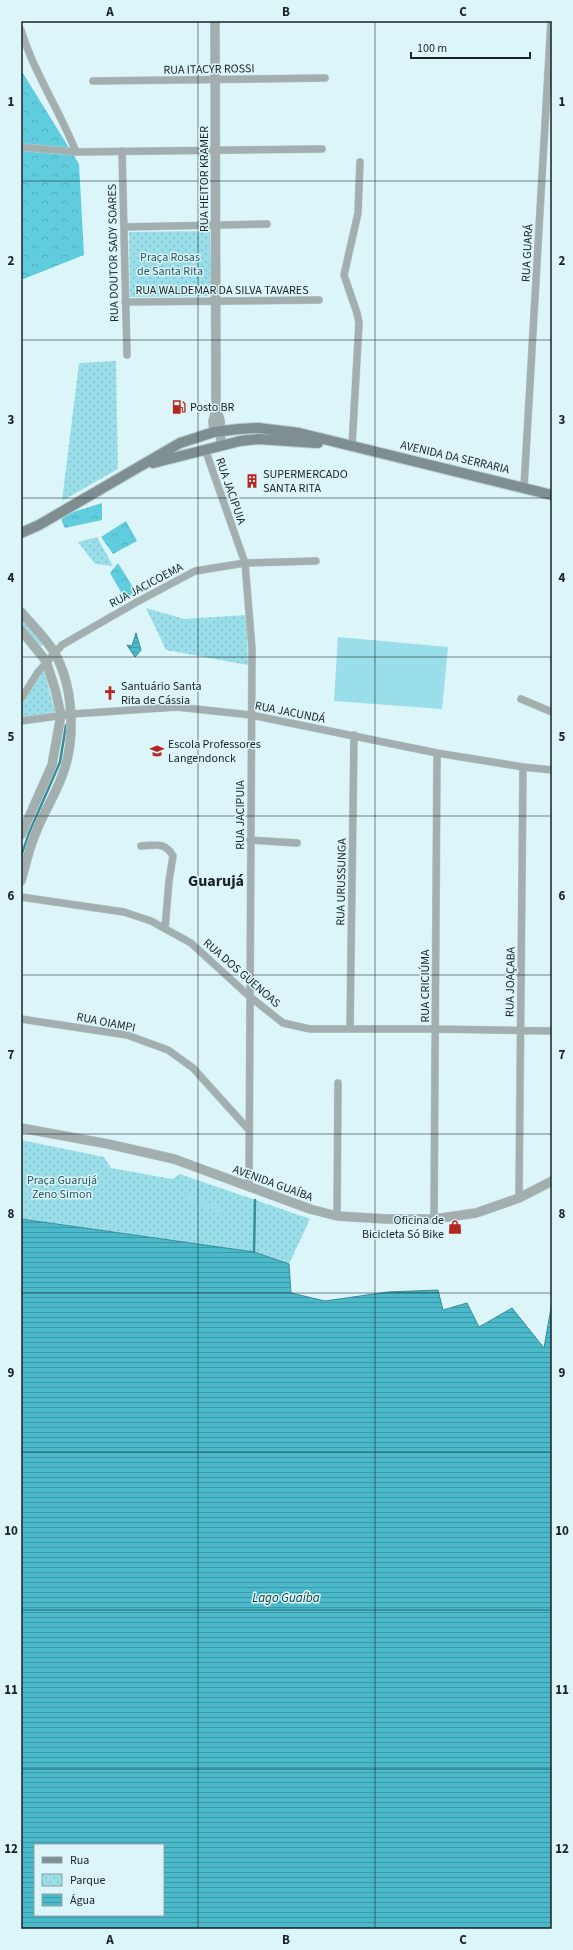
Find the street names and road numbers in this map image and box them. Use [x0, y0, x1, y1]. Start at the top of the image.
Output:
street label: RUA ITACYR ROSSI [163, 60, 255, 79]
street label: RUA HEITOR KRAMER [196, 126, 213, 232]
street label: RUA DOUTOR SADY SOARES [104, 184, 123, 322]
street label: RUA GUARÁ [517, 223, 538, 282]
street label: RUA WALDEMAR DA SILVA TAVARES [135, 282, 309, 299]
street label: AVENIDA DA SERRARIA [399, 437, 512, 478]
street label: RUA JACIPUIA [211, 455, 250, 527]
street label: RUA JACICOEMA [106, 559, 187, 612]
street label: RUA JACUNDÁ [253, 697, 327, 728]
street label: RUA JACIPUIA [232, 780, 249, 850]
street label: RUA URUSSUNGA [332, 838, 351, 926]
street label: RUA DOS GUENOAS [199, 935, 284, 1012]
street label: RUA JOAÇABA [501, 946, 520, 1017]
street label: RUA CRICIÚMA [417, 949, 434, 1023]
street label: RUA OIAMPI [75, 1008, 137, 1037]
street label: AVENIDA GUAÍBA [230, 1161, 316, 1206]

